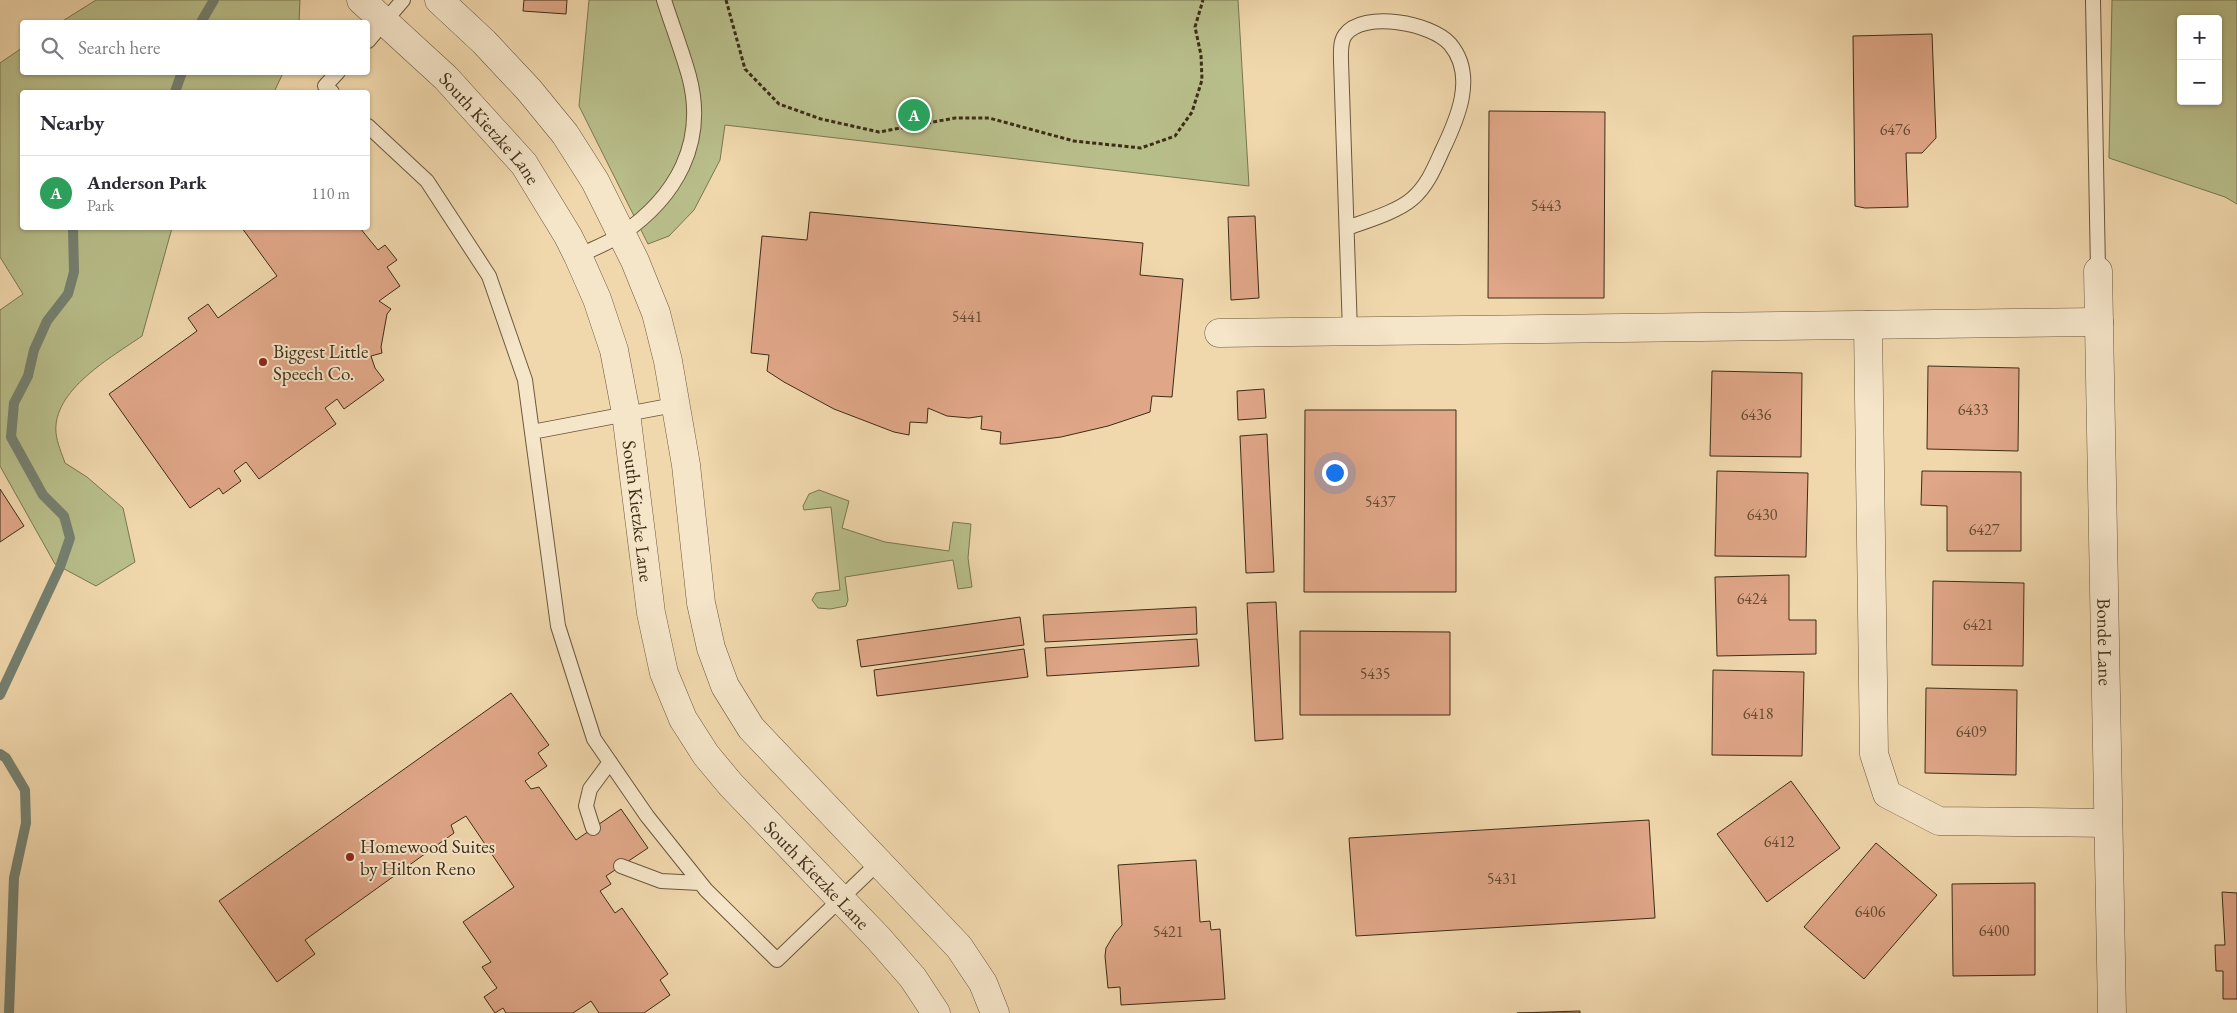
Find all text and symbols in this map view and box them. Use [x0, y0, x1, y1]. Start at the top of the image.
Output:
map controls [2177, 15, 2222, 105]
button: + [2177, 15, 2222, 60]
search box [20, 20, 370, 75]
icon: search [38, 34, 66, 62]
text: Search here [78, 35, 160, 60]
button: − [2177, 60, 2222, 105]
street label: South Kietzke Lane [434, 66, 546, 189]
pin: A [898, 96, 930, 134]
text: Nearby [40, 109, 104, 136]
house number: 6476 [1880, 119, 1911, 140]
text: Anderson Park [87, 170, 207, 195]
text: A [50, 183, 62, 204]
text: 110 m [311, 183, 350, 204]
text: Park [87, 195, 114, 216]
house number: 5443 [1531, 195, 1562, 216]
house number: 5441 [952, 306, 982, 327]
place label: Biggest Little Speech Co. [273, 339, 368, 386]
marker: Biggest Little Speech Co. [257, 356, 269, 368]
house number: 6433 [1958, 399, 1989, 420]
house number: 6436 [1741, 404, 1772, 425]
street label: South Kietzke Lane [617, 439, 659, 583]
your location [1322, 460, 1348, 486]
house number: 5437 [1365, 491, 1396, 512]
house number: 6430 [1747, 504, 1778, 525]
house number: 6427 [1969, 519, 2000, 540]
house number: 6424 [1737, 588, 1768, 609]
street label: Bonde Lane [2092, 598, 2118, 686]
house number: 6421 [1963, 614, 1993, 635]
house number: 5435 [1360, 663, 1390, 684]
house number: 6418 [1743, 703, 1774, 724]
house number: 6409 [1956, 721, 1987, 742]
street label: South Kietzke Lane [759, 815, 876, 935]
house number: 6412 [1764, 831, 1795, 852]
place label: Homewood Suites by Hilton Reno [360, 834, 495, 881]
marker: Homewood Suites by Hilton Reno [344, 851, 356, 863]
house number: 5431 [1487, 868, 1517, 889]
house number: 6406 [1855, 901, 1886, 922]
house number: 6400 [1979, 920, 2010, 941]
house number: 5421 [1153, 921, 1183, 942]

